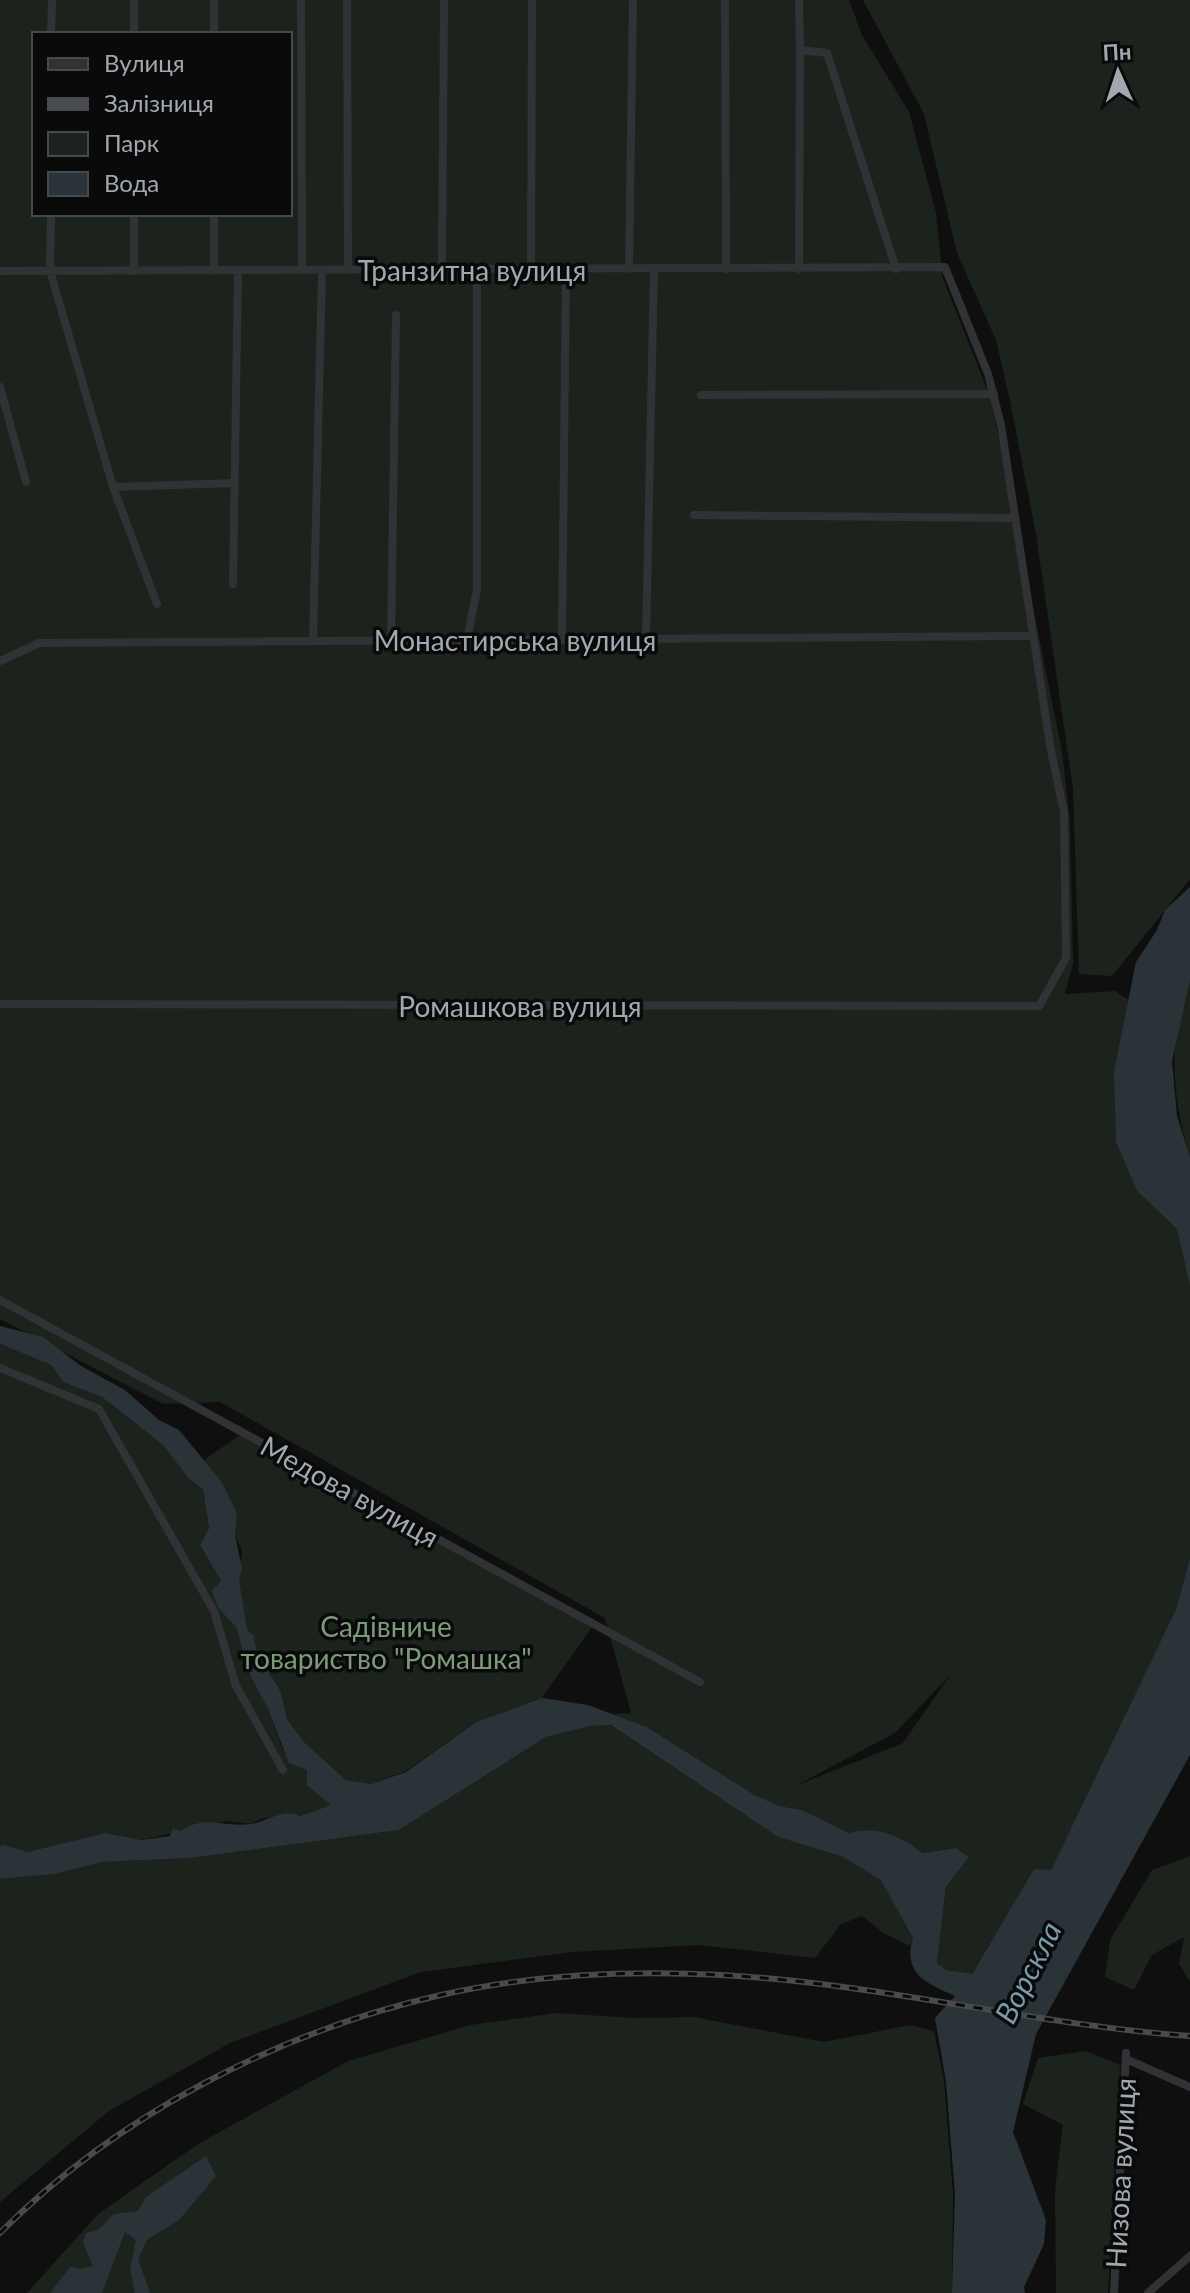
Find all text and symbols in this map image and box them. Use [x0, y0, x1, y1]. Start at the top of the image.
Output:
legend [32, 32, 292, 216]
north arrow [1078, 32, 1158, 112]
text: Пн [1102, 37, 1132, 66]
text: Вулиця [104, 48, 185, 77]
text: Залізниця [104, 88, 214, 117]
text: Парк [104, 128, 160, 157]
text: Вода [104, 168, 159, 197]
street label: Транзитна вулиця [358, 253, 586, 287]
street label: Монастирська вулиця [374, 623, 656, 657]
street label: Ромашкова вулиця [398, 989, 642, 1023]
street label: Медова вулиця [255, 1428, 445, 1554]
park label: Садівниче товариство "Ромашка" [240, 1609, 532, 1675]
water label: Ворскла [986, 1915, 1068, 2029]
street label: Низова вулиця [1098, 2077, 1142, 2269]

